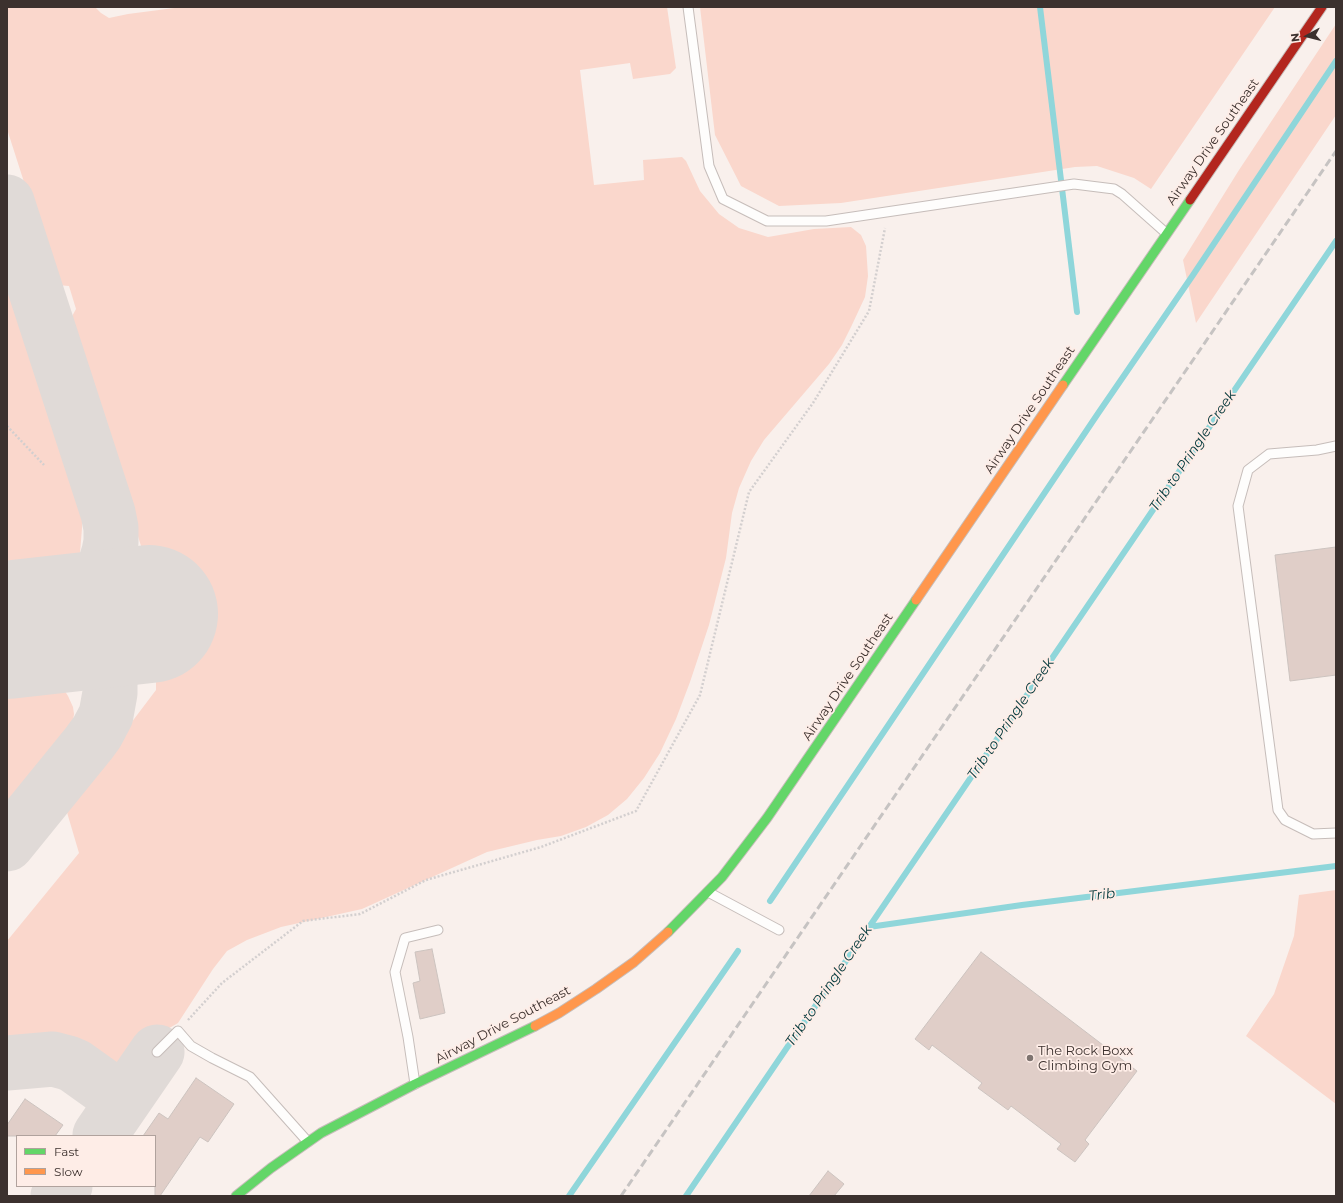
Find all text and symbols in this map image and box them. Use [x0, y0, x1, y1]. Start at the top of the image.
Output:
north arrow [1287, 16, 1327, 56]
text: N [1288, 32, 1303, 43]
street label: Airway Drive Southeast [1163, 76, 1263, 208]
street label: Airway Drive Southeast [981, 343, 1079, 477]
water label: Trib to Pringle Creek [1146, 387, 1240, 515]
street label: Airway Drive Southeast [799, 610, 897, 744]
water label: Trib to Pringle Creek [964, 655, 1058, 783]
water label: Trib [1088, 885, 1116, 905]
water label: Trib to Pringle Creek [782, 922, 876, 1050]
street label: Airway Drive Southeast [433, 983, 573, 1067]
place label: The Rock Boxx Climbing Gym [1038, 1043, 1133, 1074]
marker: The Rock Boxx Climbing Gym [1025, 1053, 1035, 1063]
legend [16, 1135, 156, 1187]
text: Fast [54, 1144, 79, 1159]
text: Slow [54, 1164, 83, 1179]

